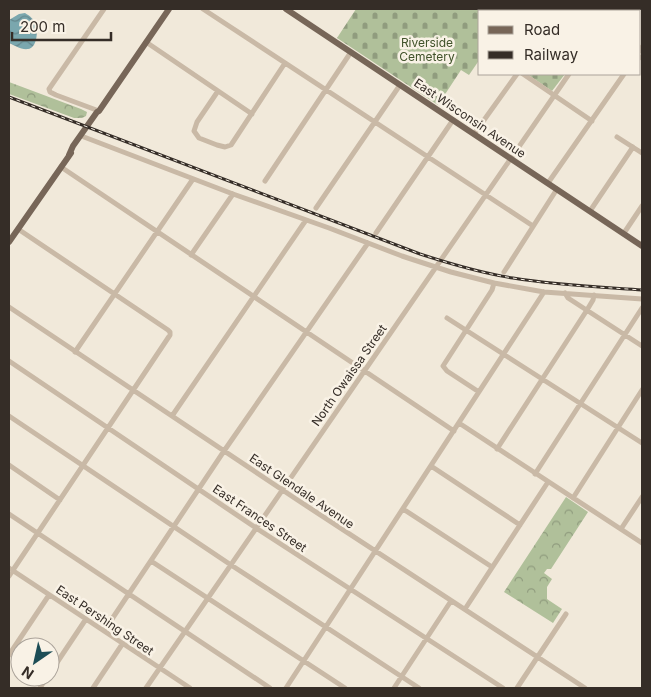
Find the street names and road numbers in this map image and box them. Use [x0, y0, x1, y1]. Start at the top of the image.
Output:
street label: East Wisconsin Avenue [411, 75, 529, 161]
street label: North Owaissa Street [308, 321, 390, 429]
street label: East Glendale Avenue [247, 450, 357, 532]
street label: East Frances Street [210, 481, 310, 555]
street label: East Pershing Street [53, 582, 157, 658]

